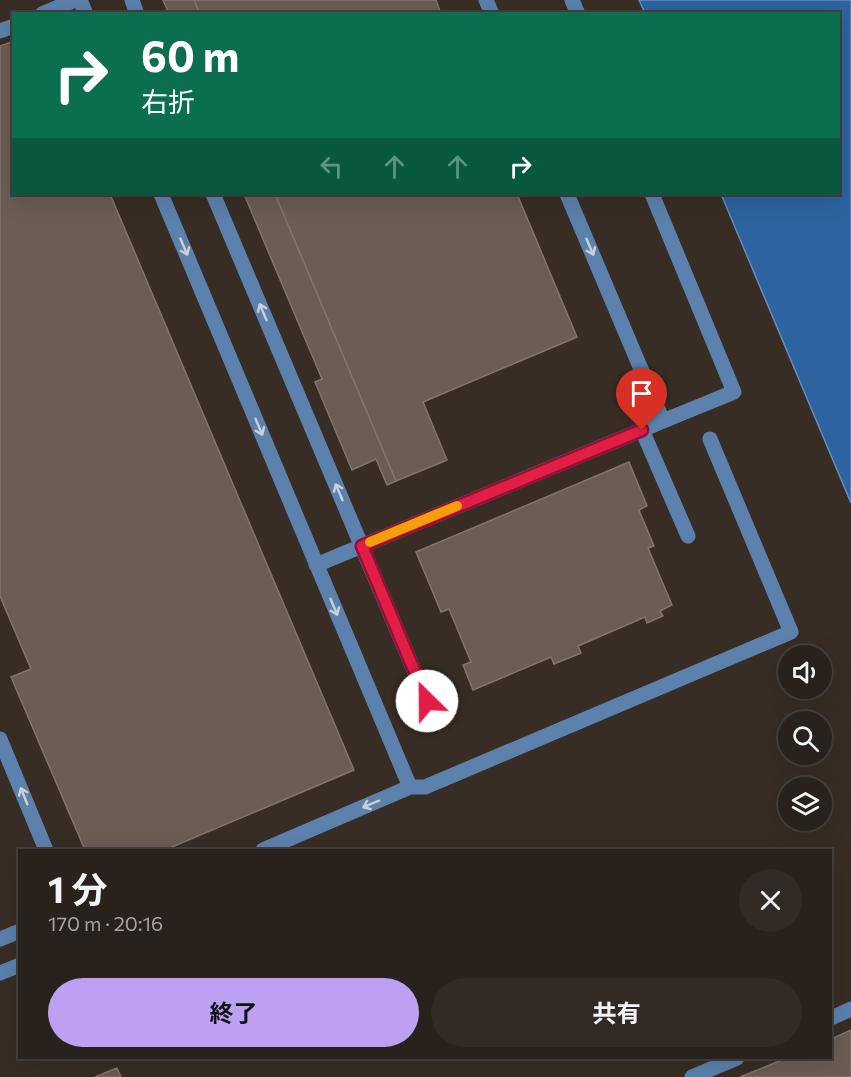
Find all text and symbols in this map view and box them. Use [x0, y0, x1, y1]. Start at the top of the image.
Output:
text: 60 m [141, 29, 240, 81]
icon: right [42, 36, 120, 114]
text: 右折 [141, 85, 195, 118]
icon: left [315, 150, 348, 183]
icon: ahead [378, 150, 411, 183]
icon: ahead [441, 150, 474, 183]
icon: right [504, 150, 537, 183]
one-way arrow [179, 238, 190, 256]
one-way arrow [585, 238, 596, 256]
one-way arrow [257, 303, 268, 321]
pin [616, 368, 667, 430]
icon: arrive [625, 377, 658, 410]
one-way arrow [254, 418, 265, 436]
one-way arrow [333, 483, 344, 501]
one-way arrow [329, 598, 340, 616]
map controls [778, 645, 832, 831]
button: sound [778, 645, 832, 699]
position arrow [395, 669, 459, 733]
button: search [778, 711, 832, 765]
button: layers [778, 777, 832, 831]
one-way arrow [18, 788, 29, 806]
one-way arrow [363, 799, 381, 810]
text: 1 分 [48, 866, 107, 910]
button: close [739, 869, 802, 932]
text: 170 m · 20:16 [48, 911, 163, 935]
button: 終了 [48, 978, 419, 1047]
button: 共有 [431, 978, 802, 1047]

